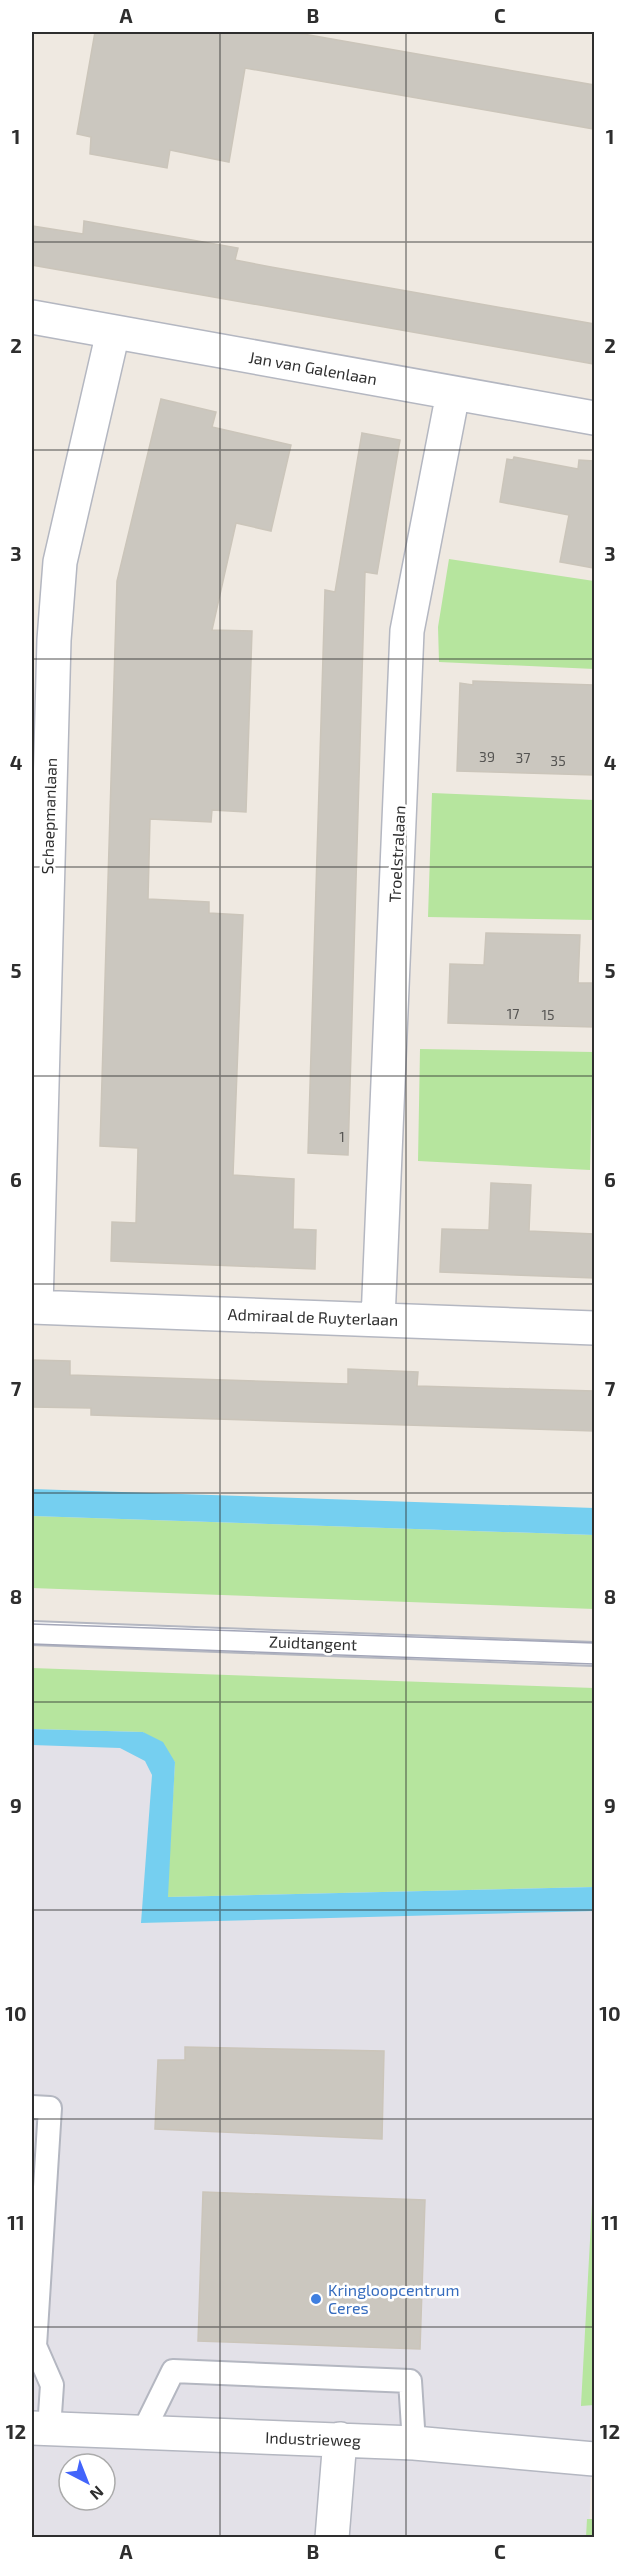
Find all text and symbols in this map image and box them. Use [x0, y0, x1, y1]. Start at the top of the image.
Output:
text: A [119, 3, 133, 27]
text: B [307, 3, 319, 27]
text: C [494, 3, 506, 27]
text: 1 [12, 124, 20, 148]
text: 1 [606, 124, 614, 148]
text: 2 [10, 333, 22, 357]
text: 2 [604, 333, 616, 357]
street label: Jan van Galenlaan [247, 347, 379, 388]
text: 3 [10, 541, 22, 565]
text: 3 [604, 541, 616, 565]
house number: 39 [479, 748, 495, 765]
house number: 37 [516, 749, 530, 766]
text: 4 [10, 750, 23, 774]
text: 4 [604, 750, 617, 774]
house number: 35 [550, 752, 566, 769]
street label: Schaepmanlaan [37, 757, 60, 875]
street label: Troelstralaan [384, 805, 409, 903]
text: 5 [10, 958, 22, 982]
text: 5 [604, 958, 616, 982]
house number: 17 [507, 1005, 519, 1022]
house number: 15 [541, 1006, 555, 1023]
house number: 1 [339, 1128, 345, 1145]
text: 6 [10, 1167, 22, 1191]
text: 6 [604, 1167, 616, 1191]
street label: Admiraal de Ruyterlaan [227, 1304, 399, 1329]
text: 7 [11, 1376, 22, 1400]
text: 7 [605, 1376, 616, 1400]
text: 8 [10, 1584, 22, 1608]
text: 8 [604, 1584, 616, 1608]
street label: Zuidtangent [269, 1631, 357, 1654]
text: 9 [10, 1793, 22, 1817]
text: 9 [604, 1793, 616, 1817]
text: 10 [5, 2001, 27, 2025]
text: 10 [599, 2001, 621, 2025]
text: 11 [7, 2210, 25, 2234]
text: 11 [601, 2210, 619, 2234]
place label: Kringloopcentrum Ceres [328, 2280, 460, 2317]
marker: Kringloopcentrum Ceres [309, 2292, 323, 2306]
text: 12 [6, 2419, 26, 2443]
text: 12 [600, 2419, 620, 2443]
street label: Industrieweg [265, 2427, 361, 2450]
north arrow [57, 2452, 117, 2512]
text: N [87, 2483, 108, 2504]
text: A [119, 2539, 133, 2563]
text: B [307, 2539, 319, 2563]
text: C [494, 2539, 506, 2563]

